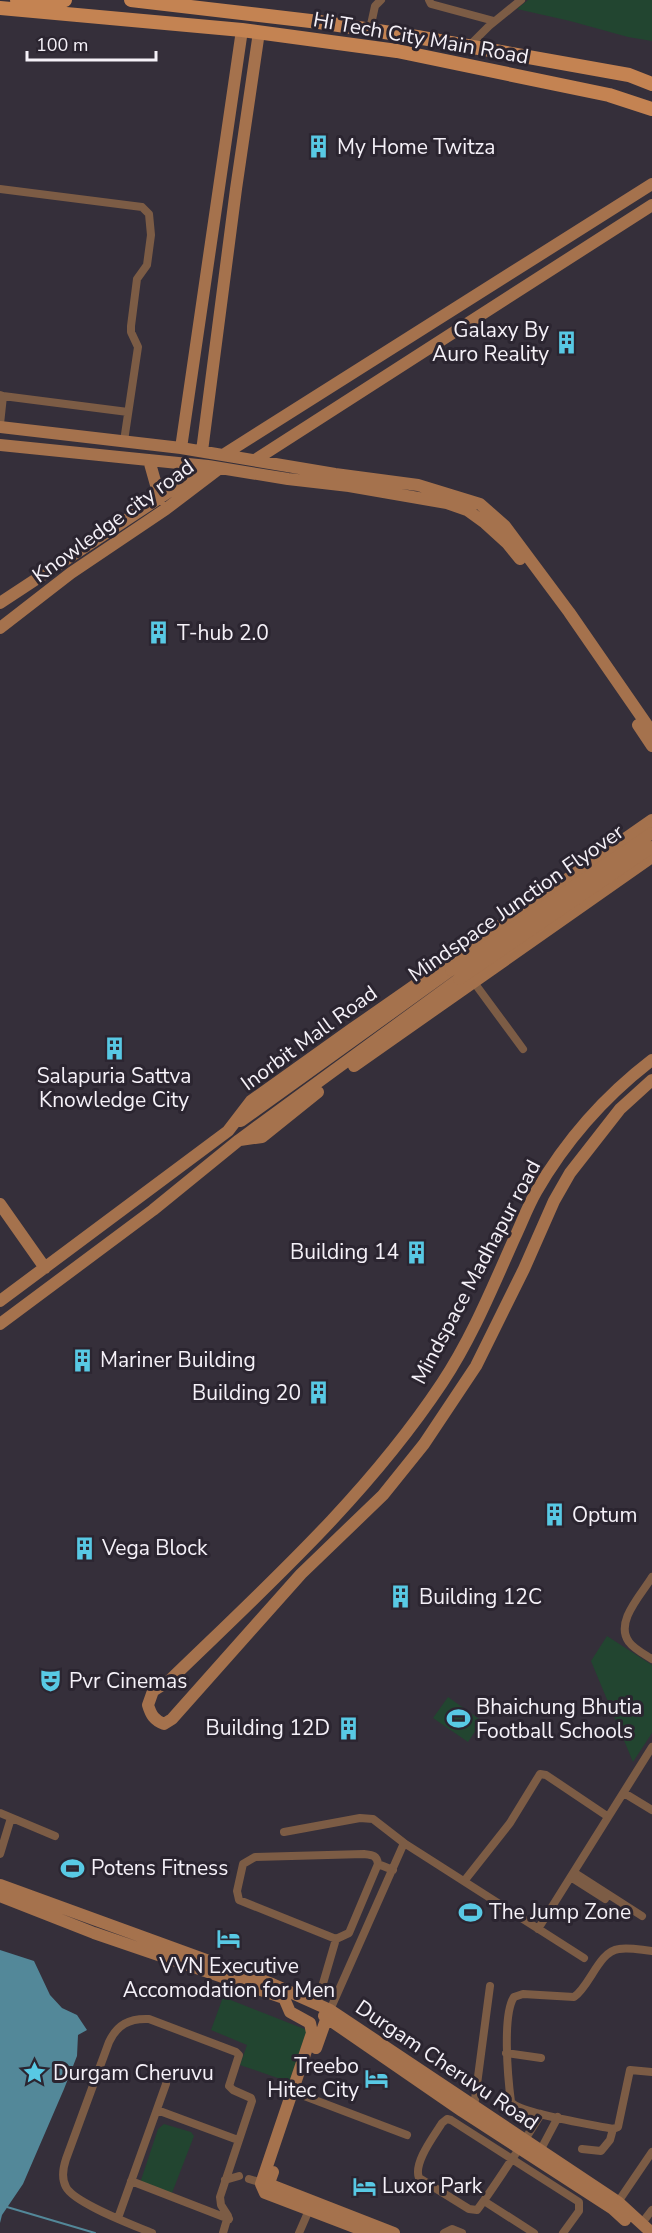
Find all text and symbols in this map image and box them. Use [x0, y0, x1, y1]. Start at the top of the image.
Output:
street label: Hi Tech City Main Road [311, 5, 531, 71]
scale bar [27, 24, 156, 62]
text: 100 m [36, 33, 88, 57]
place label: My Home Twitza [337, 133, 495, 161]
building icon: My Home Twitza [306, 134, 332, 160]
place label: Galaxy By Auro Reality [432, 316, 549, 368]
building icon: Galaxy By Auro Reality [554, 329, 580, 355]
street label: Knowledge city road [27, 453, 199, 589]
place label: T-hub 2.0 [177, 619, 269, 647]
building icon: T-hub 2.0 [146, 620, 172, 646]
street label: Mindspace Junction Flyover [403, 818, 630, 988]
street label: Inorbit Mall Road [235, 979, 383, 1097]
building icon: Salapuria Sattva Knowledge City [101, 1035, 127, 1061]
place label: Salapuria Sattva Knowledge City [37, 1062, 191, 1114]
street label: Mindspace Madhapur road [405, 1155, 547, 1389]
place label: Building 14 [290, 1238, 399, 1266]
building icon: Building 14 [404, 1239, 430, 1265]
place label: Mariner Building [100, 1346, 256, 1374]
building icon: Mariner Building [69, 1347, 95, 1373]
place label: Building 20 [192, 1379, 301, 1407]
building icon: Building 20 [306, 1380, 332, 1406]
place label: Optum [572, 1501, 637, 1529]
building icon: Optum [541, 1502, 567, 1528]
place label: Vega Block [101, 1534, 208, 1562]
building icon: Vega Block [71, 1535, 97, 1561]
place label: Building 12C [419, 1583, 542, 1611]
building icon: Building 12C [388, 1584, 414, 1610]
place label: Pvr Cinemas [69, 1667, 187, 1695]
theatre icon: Pvr Cinemas [38, 1668, 64, 1694]
place label: Bhaichung Bhutia Football Schools [476, 1693, 642, 1745]
sports icon: Bhaichung Bhutia Football Schools [445, 1706, 471, 1732]
place label: Building 12D [206, 1714, 330, 1742]
building icon: Building 12D [335, 1715, 361, 1741]
place label: Potens Fitness [91, 1854, 228, 1882]
sports icon: Potens Fitness [60, 1855, 86, 1881]
place label: The Jump Zone [489, 1898, 631, 1926]
sports icon: The Jump Zone [458, 1899, 484, 1925]
hotel icon: VVN Executive Accomodation for Men [216, 1925, 242, 1951]
place label: VVN Executive Accomodation for Men [123, 1952, 335, 2004]
street label: Durgam Cheruvu Road [350, 1993, 544, 2137]
place label: Treebo Hitec City [267, 2052, 359, 2104]
place label: Durgam Cheruvu [53, 2059, 214, 2087]
place icon: Durgam Cheruvu [22, 2060, 48, 2086]
hotel icon: Treebo Hitec City [364, 2065, 390, 2091]
place label: Luxor Park [382, 2172, 483, 2200]
hotel icon: Luxor Park [351, 2173, 377, 2199]

